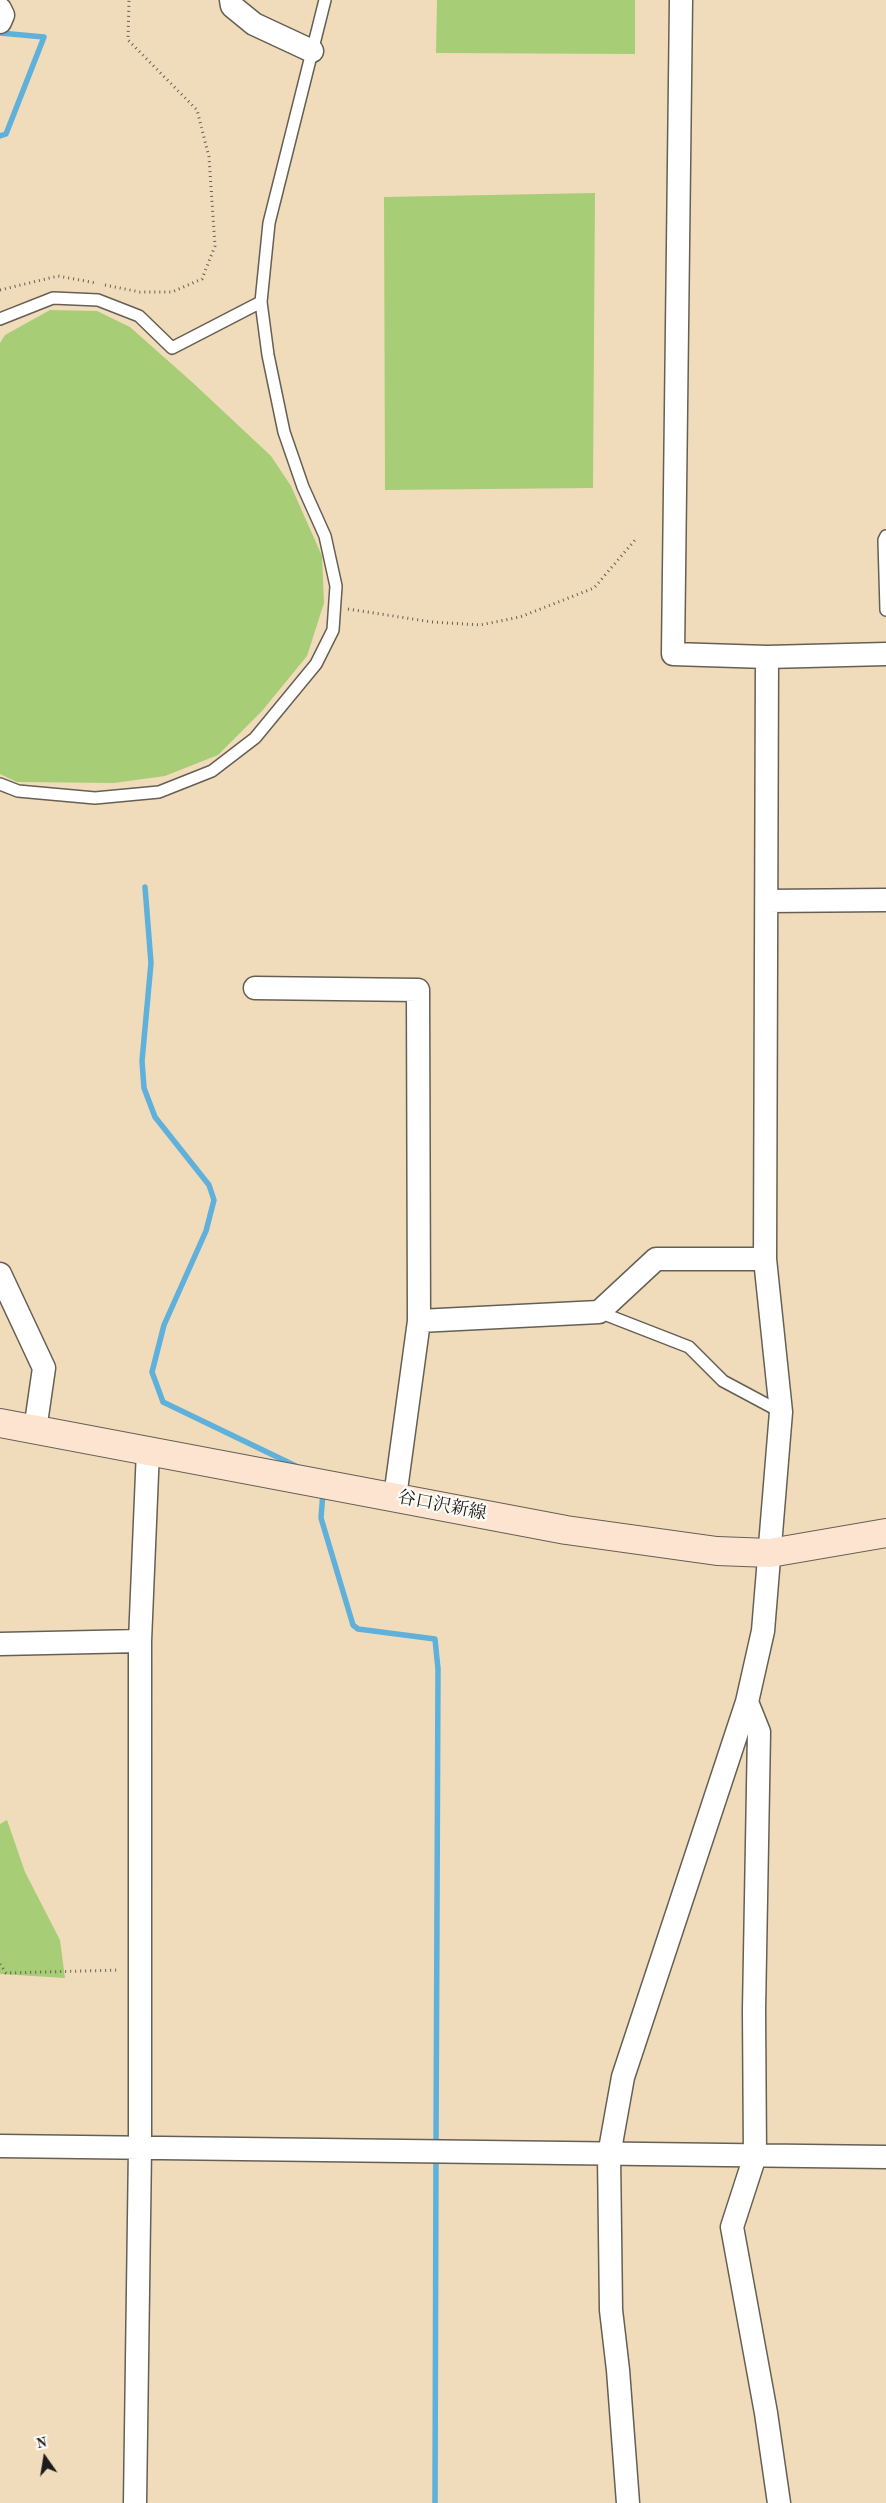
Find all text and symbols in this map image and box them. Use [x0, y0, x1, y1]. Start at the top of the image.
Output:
street label: 谷口沢新線 [396, 1487, 488, 1525]
north arrow [20, 2433, 70, 2483]
text: N [35, 2435, 48, 2451]

